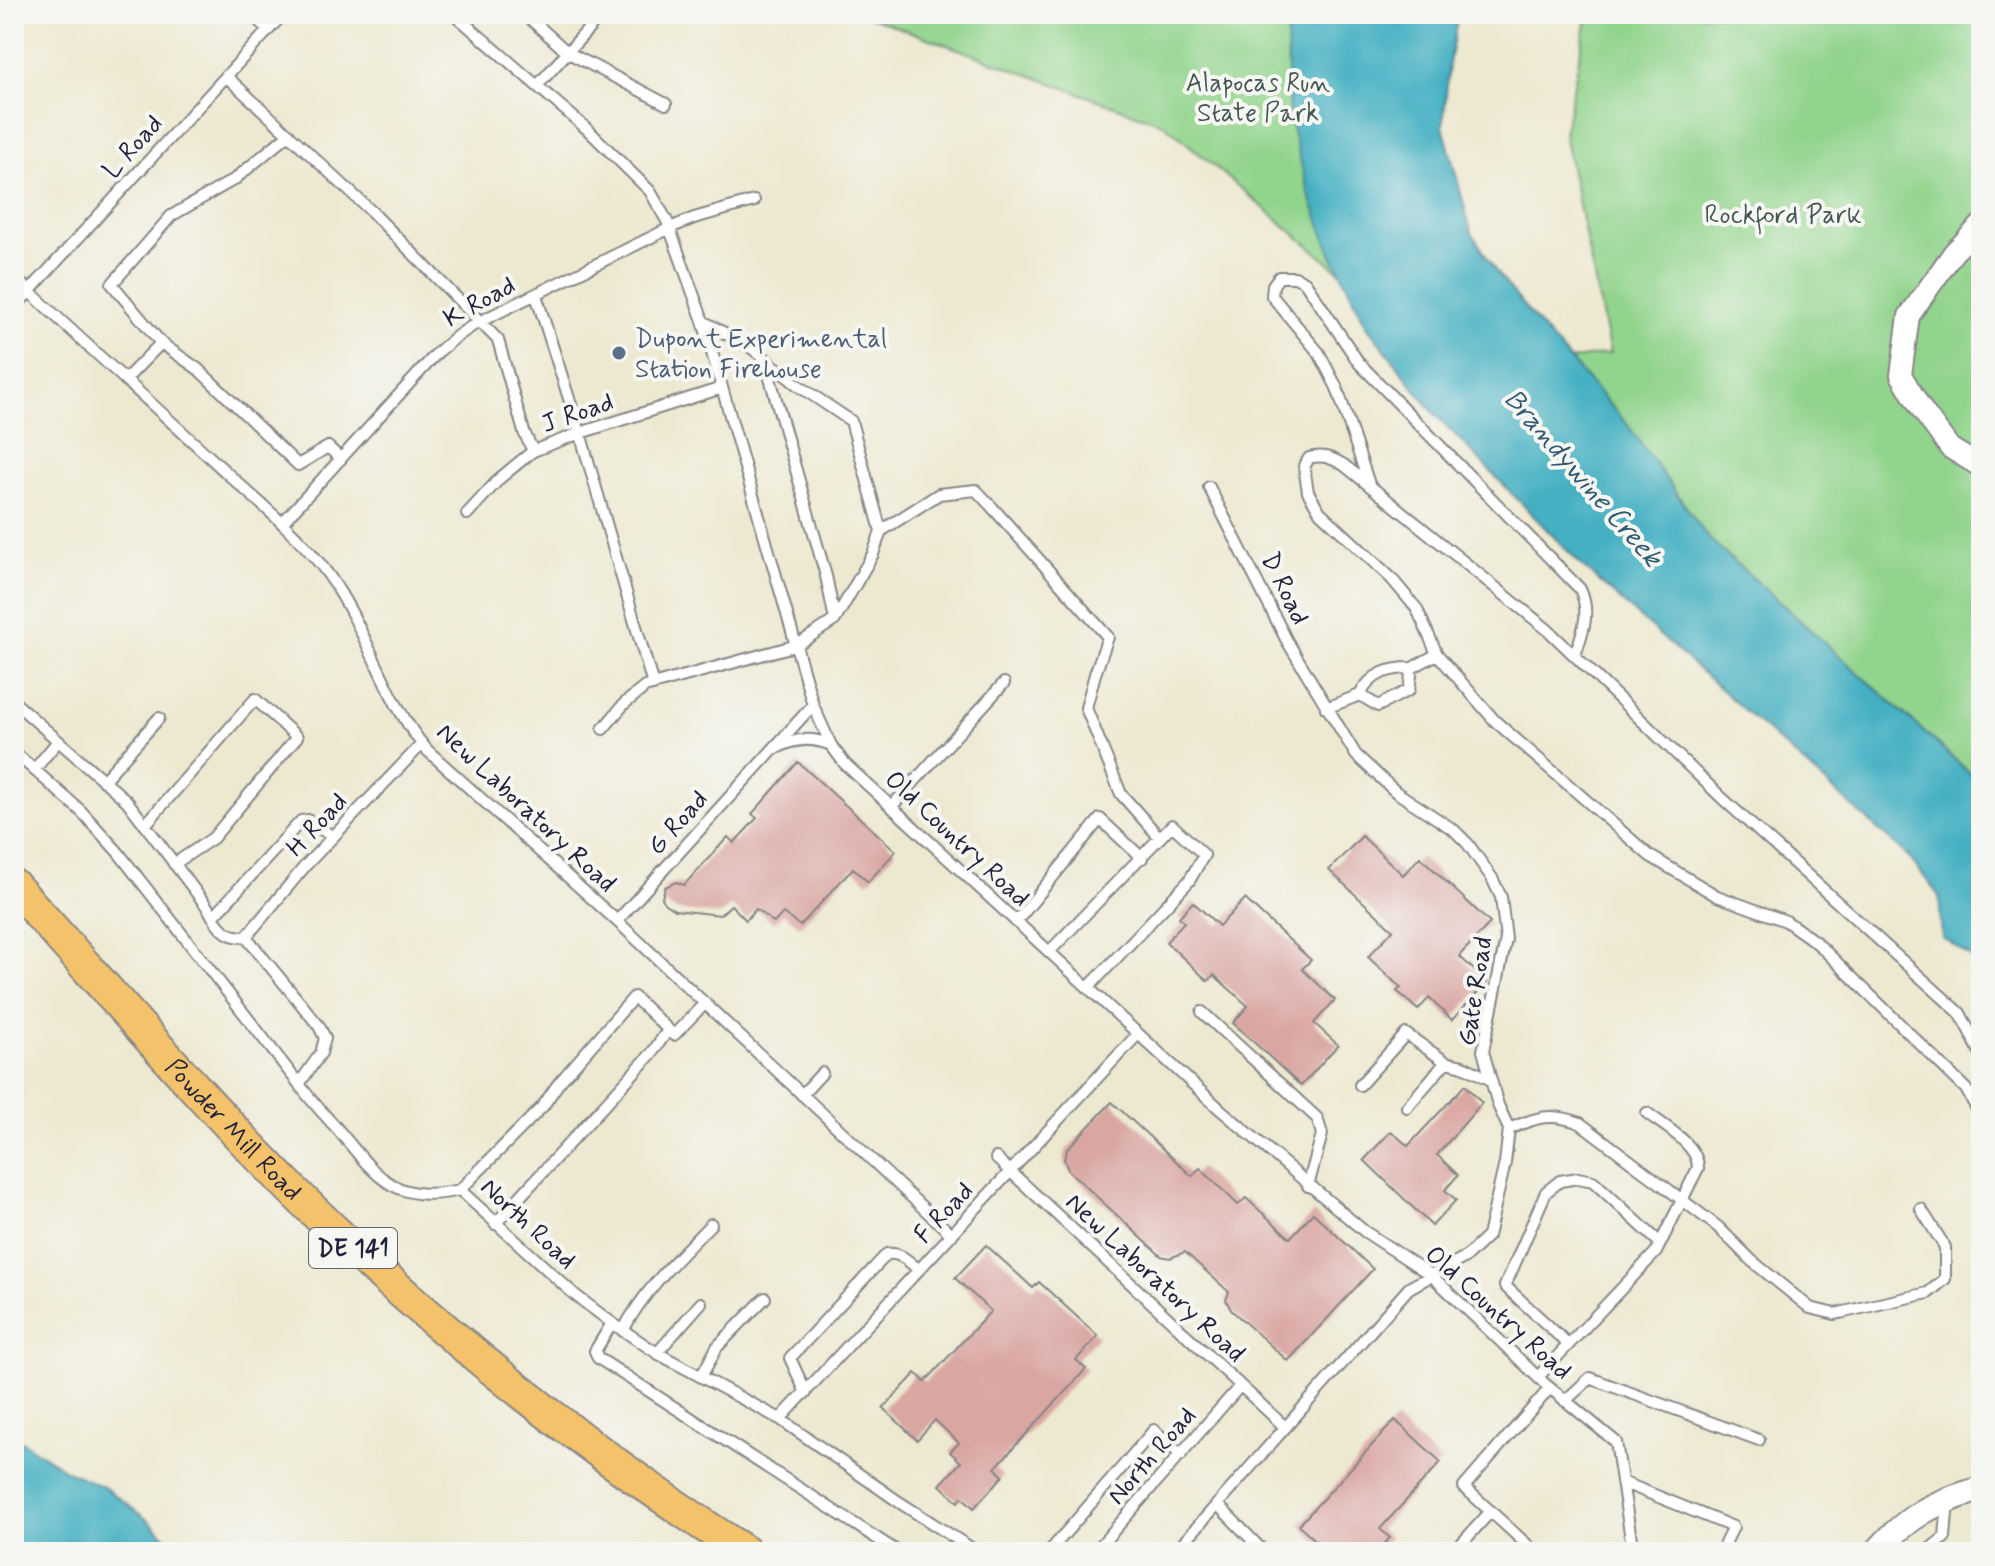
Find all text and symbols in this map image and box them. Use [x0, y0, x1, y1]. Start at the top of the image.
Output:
park label: Alapocas Run State Park [1186, 67, 1330, 131]
street label: L Road [96, 108, 171, 187]
park label: Rockford Park [1704, 199, 1862, 235]
street label: K Road [438, 269, 522, 336]
place label: Dupont Experimental Station Firehouse [635, 323, 887, 387]
marker: Dupont Experimental Station Firehouse [610, 344, 628, 362]
water label: Brandywine Creek [1495, 382, 1671, 577]
street label: J Road [537, 386, 618, 442]
street label: D Road [1252, 547, 1316, 631]
street label: New Laboratory Road [428, 716, 623, 901]
street label: Old Country Road [877, 763, 1036, 916]
street label: G Road [640, 784, 717, 863]
street label: H Road [279, 786, 356, 865]
street label: Gate Road [1451, 934, 1501, 1048]
street label: Powder Mill Road [157, 1052, 309, 1209]
street label: North Road [472, 1171, 583, 1278]
street label: F Road [907, 1175, 982, 1252]
street label: New Laboratory Road [1057, 1186, 1252, 1371]
road number: DE 141 [309, 1228, 397, 1268]
street label: Old Country Road [1417, 1238, 1578, 1389]
street label: North Road [1101, 1400, 1205, 1513]

